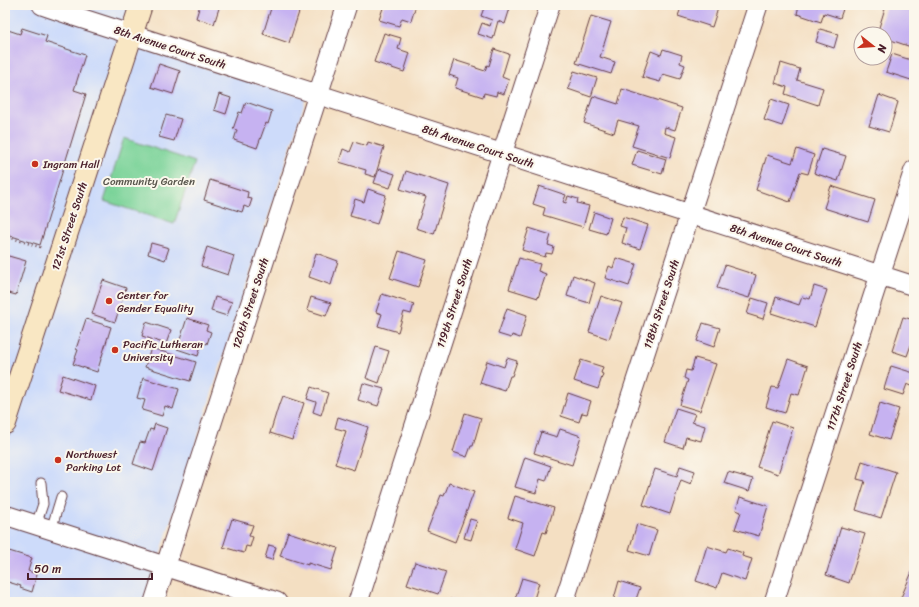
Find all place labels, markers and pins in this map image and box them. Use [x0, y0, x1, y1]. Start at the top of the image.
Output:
place label: Ingram Hall [42, 155, 101, 174]
marker: Ingram Hall [30, 159, 40, 169]
place label: Center for Gender Equality [117, 286, 194, 318]
marker: Center for Gender Equality [104, 296, 114, 306]
place label: Pacific Lutheran University [123, 335, 203, 367]
marker: Pacific Lutheran University [110, 345, 120, 355]
place label: Northwest Parking Lot [66, 445, 122, 477]
marker: Northwest Parking Lot [53, 455, 63, 465]

